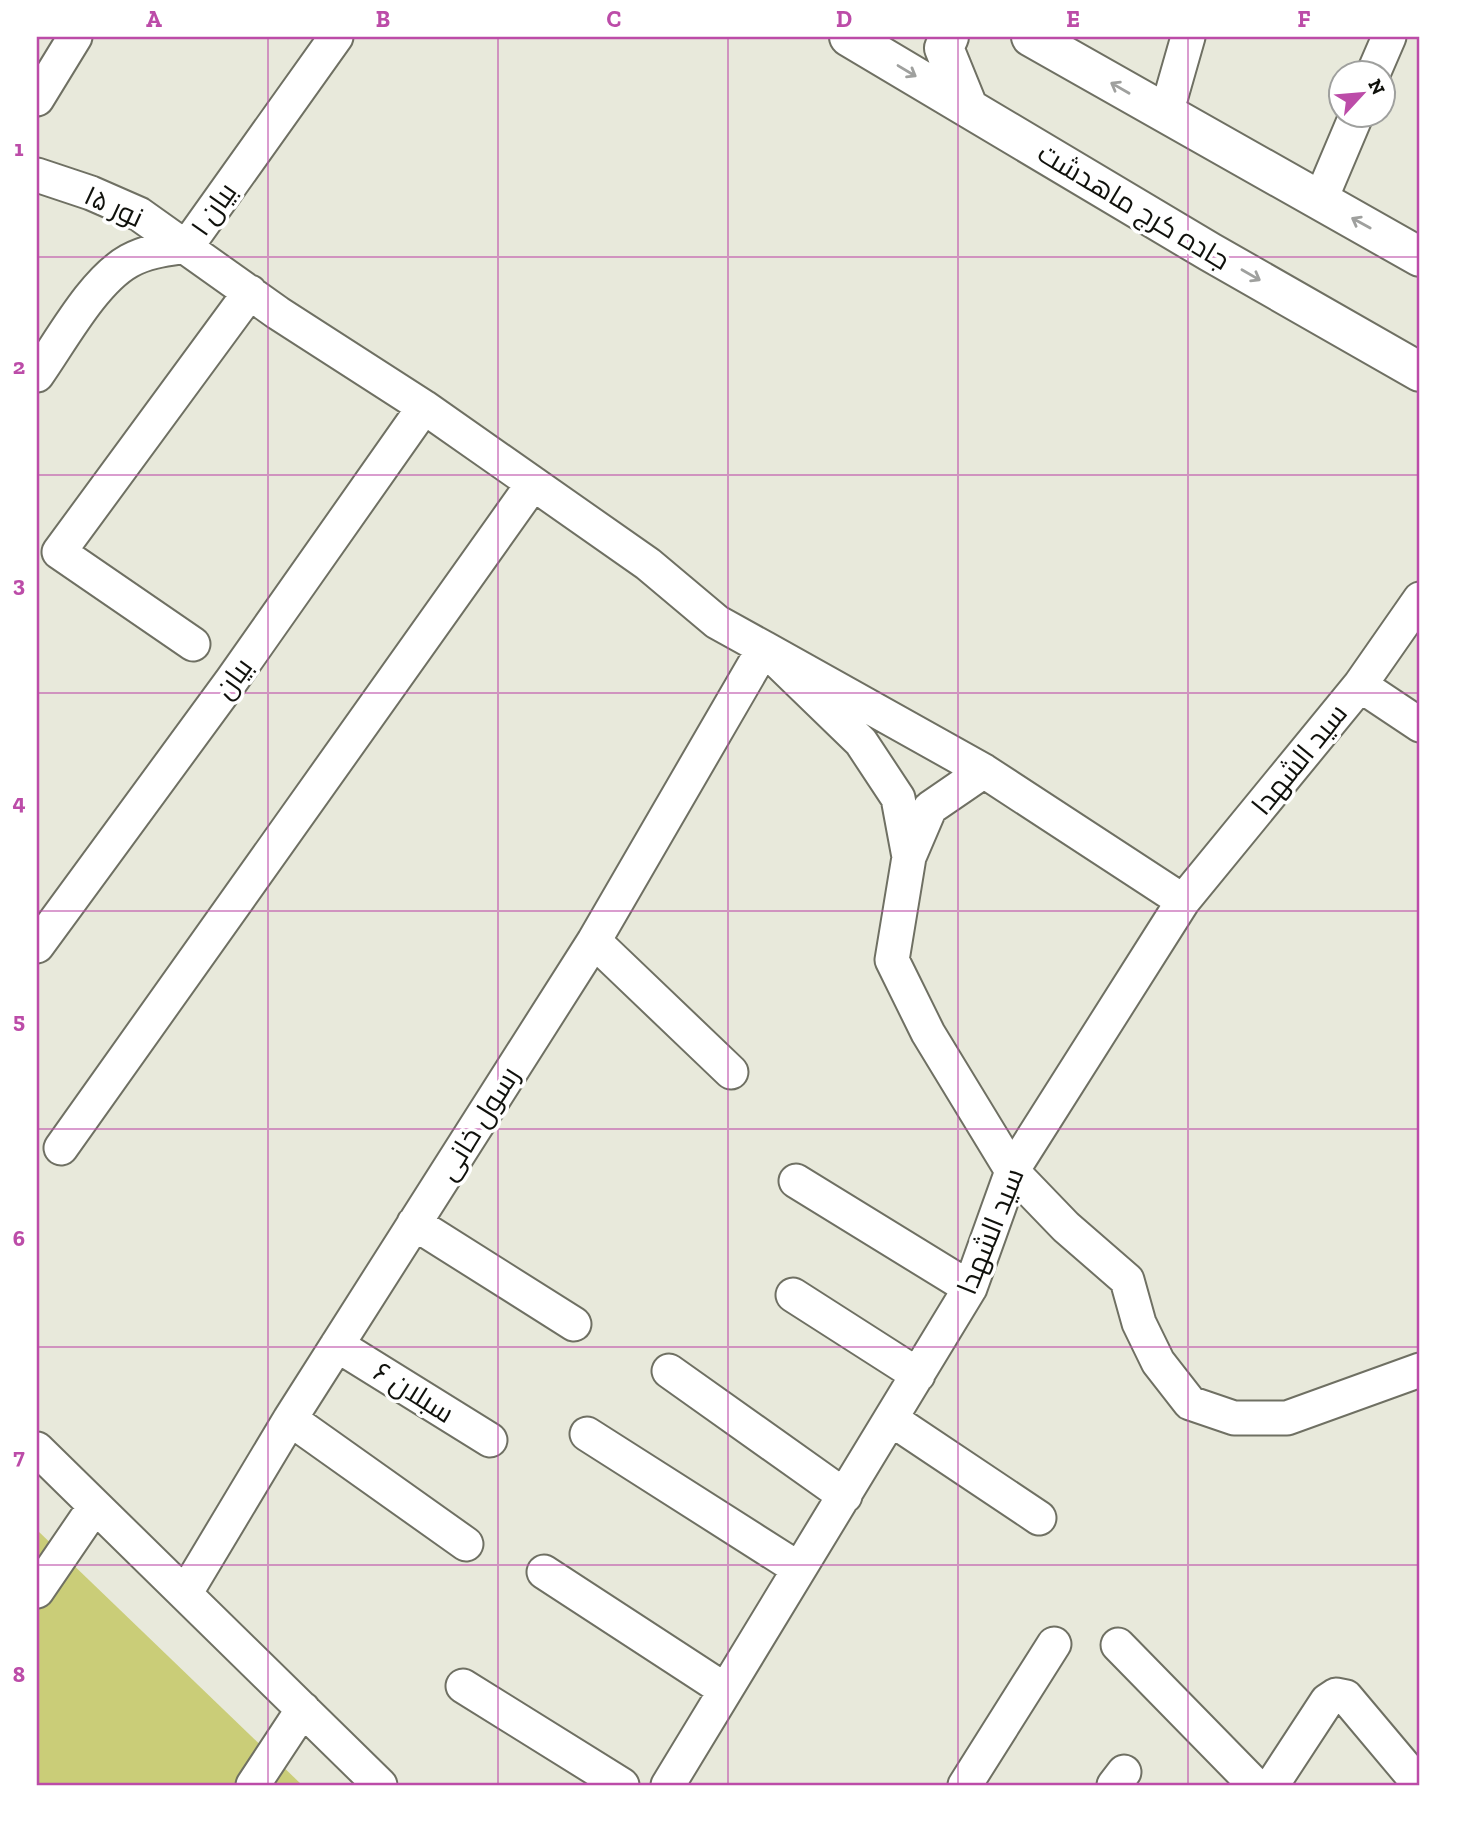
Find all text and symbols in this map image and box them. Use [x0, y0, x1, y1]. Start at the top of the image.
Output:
text: A [146, 5, 162, 33]
text: B [376, 5, 390, 33]
text: C [607, 5, 621, 33]
text: D [836, 5, 852, 33]
text: E [1066, 5, 1080, 33]
text: F [1297, 5, 1311, 33]
north arrow [1328, 60, 1398, 130]
one-way arrow [897, 65, 917, 79]
text: N [1363, 75, 1390, 98]
one-way arrow [1110, 81, 1130, 95]
text: 1 [14, 134, 24, 162]
street label: جاده کرج ماهدشت [1031, 136, 1236, 278]
street label: بیان ۱ [183, 176, 243, 242]
street label: نور ۱۵ [79, 179, 149, 234]
one-way arrow [1351, 216, 1371, 230]
one-way arrow [1240, 268, 1260, 282]
text: 2 [13, 352, 25, 380]
text: 3 [13, 570, 25, 598]
street label: بیان [208, 651, 259, 705]
street label: سید الشهدا [1245, 697, 1354, 821]
text: 4 [12, 788, 26, 816]
text: 5 [13, 1006, 25, 1034]
street label: رسول خانی [431, 1060, 526, 1186]
street label: سید الشهدا [950, 1163, 1031, 1299]
text: 6 [13, 1224, 25, 1252]
street label: سبلان ۶ [367, 1355, 460, 1430]
text: 7 [13, 1442, 25, 1470]
text: 8 [13, 1660, 25, 1688]

